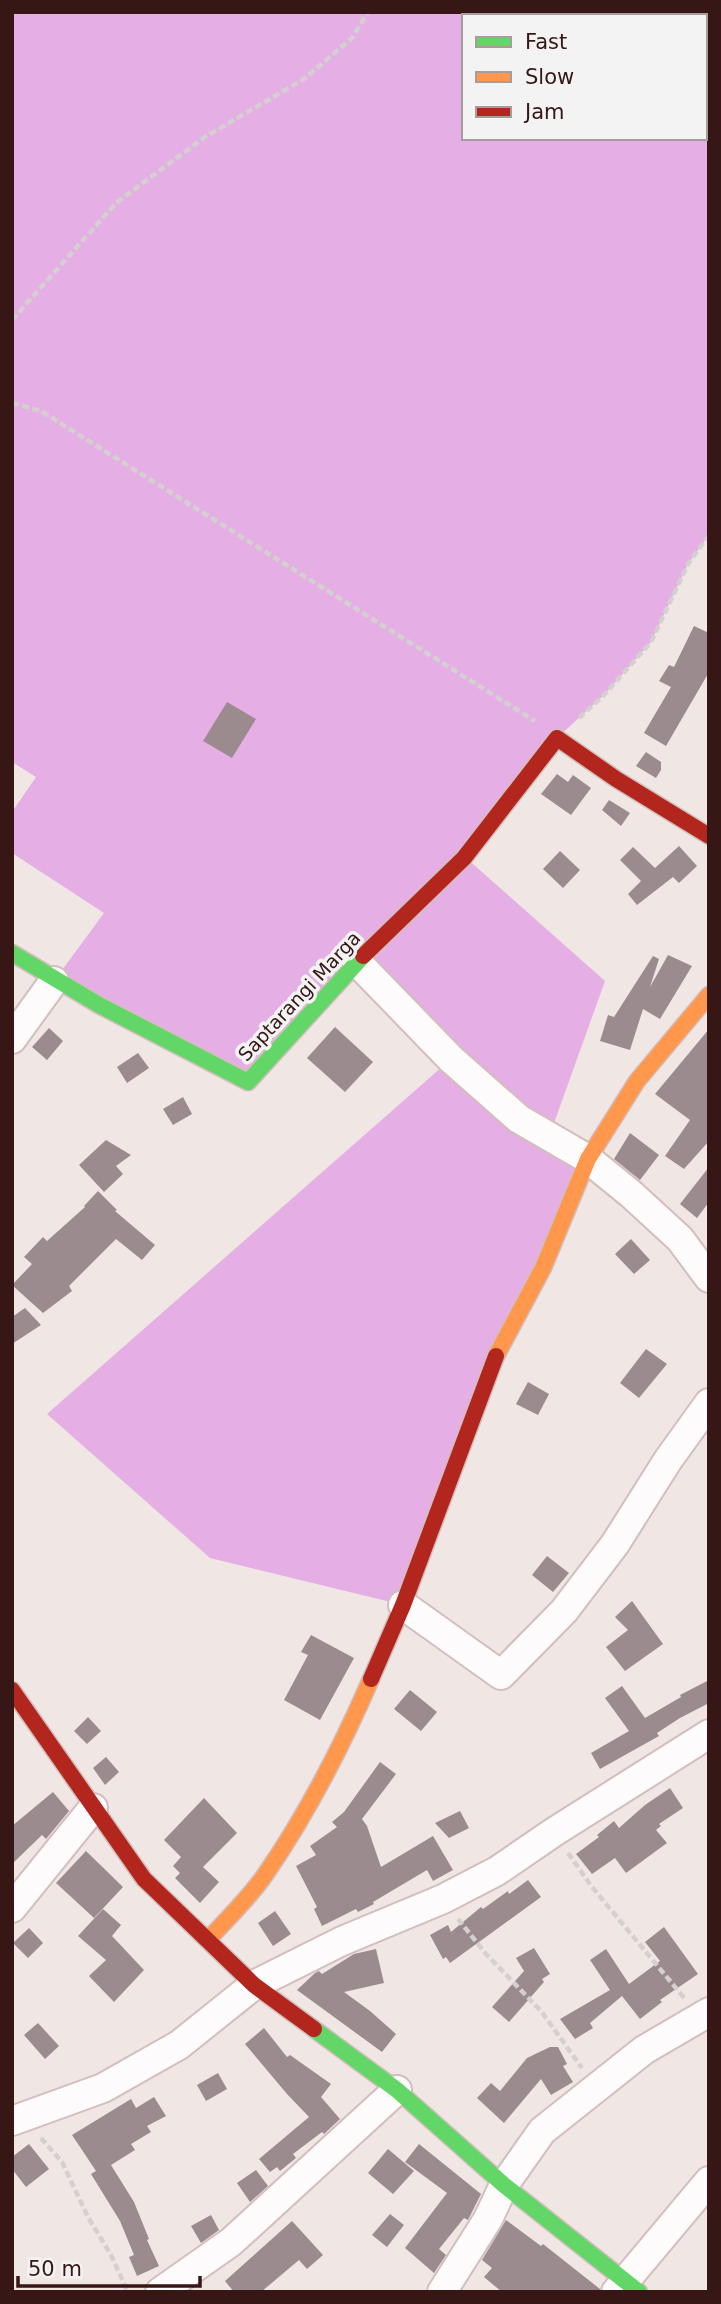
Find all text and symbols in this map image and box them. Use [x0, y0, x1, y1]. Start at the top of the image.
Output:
legend [462, 14, 707, 140]
text: Fast [525, 30, 567, 54]
text: Slow [525, 65, 574, 89]
text: Jam [523, 100, 565, 124]
street label: Saptarangi Marga [233, 927, 365, 1065]
scale bar [18, 2244, 200, 2288]
text: 50 m [28, 2257, 82, 2281]

